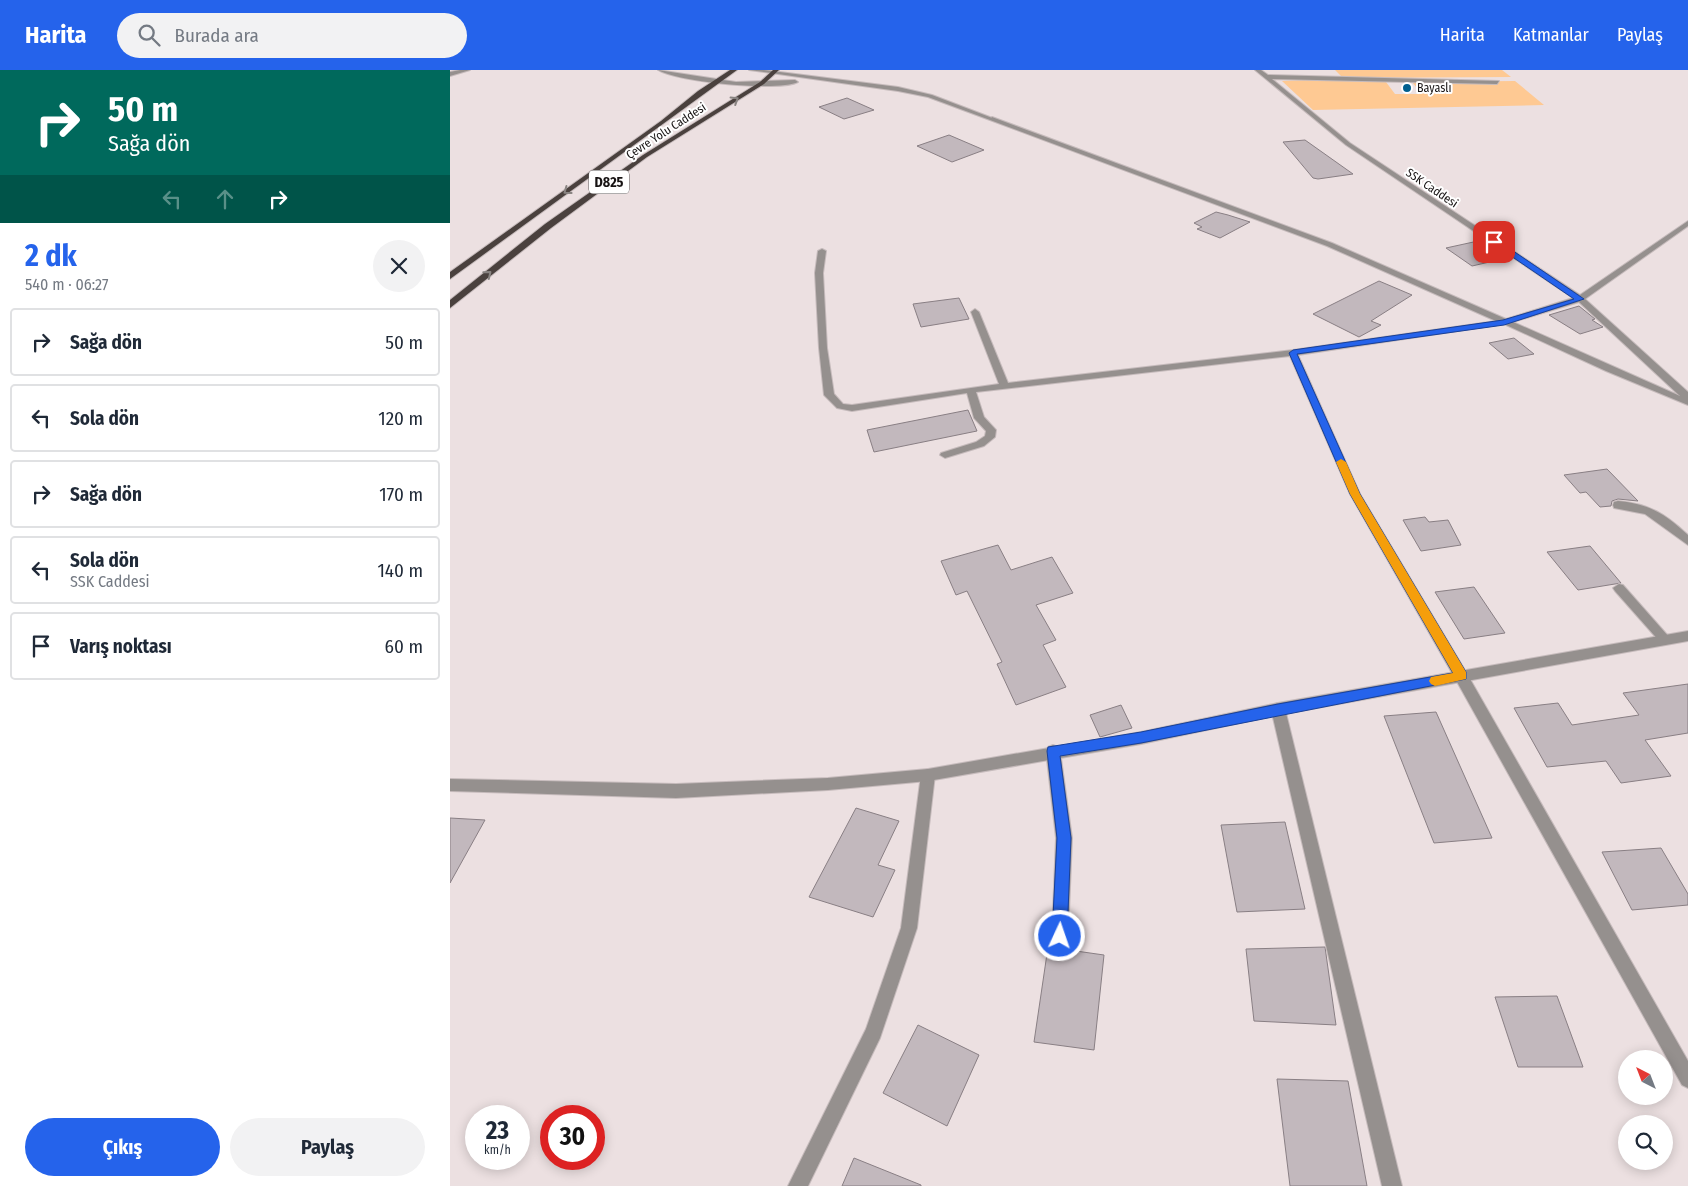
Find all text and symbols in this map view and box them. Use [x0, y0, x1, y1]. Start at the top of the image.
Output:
search box [117, 13, 467, 58]
text: Harita [25, 21, 87, 49]
icon: search [135, 21, 163, 49]
text: Burada ara [175, 24, 259, 47]
text: Harita [1440, 24, 1485, 46]
text: Katmanlar [1513, 24, 1589, 46]
text: Paylaş [1617, 24, 1663, 46]
place label: Bayaslı [1417, 81, 1452, 95]
marker: Bayaslı [1401, 82, 1413, 94]
text: 50 m [108, 88, 178, 130]
icon: right [25, 90, 90, 155]
one-way arrow [730, 96, 739, 106]
street label: Çevre Yolu Caddesi [623, 100, 709, 162]
text: Sağa dön [108, 130, 190, 157]
street label: SSK Caddesi [1403, 165, 1461, 211]
road number: D825 [589, 170, 629, 194]
icon: left [158, 185, 186, 213]
icon: ahead [211, 185, 239, 213]
icon: right [264, 185, 292, 213]
one-way arrow [564, 185, 573, 194]
pin [1473, 221, 1515, 263]
icon: arrive [1480, 228, 1508, 256]
text: 2 dk [25, 238, 77, 274]
button: close [373, 240, 425, 292]
one-way arrow [482, 272, 491, 280]
text: 540 m · 06:27 [25, 275, 109, 294]
icon: right [27, 328, 55, 356]
text: Sağa dön [70, 331, 142, 354]
text: 50 m [385, 331, 423, 354]
icon: left [27, 404, 55, 432]
text: Sola dön [70, 407, 139, 430]
text: 120 m [378, 407, 423, 430]
icon: right [27, 480, 55, 508]
text: Sağa dön [70, 483, 142, 506]
text: 170 m [379, 483, 423, 506]
text: Sola dön [70, 549, 139, 572]
icon: left [27, 556, 55, 584]
text: 140 m [377, 559, 423, 582]
text: SSK Caddesi [70, 572, 150, 591]
icon: arrive [27, 632, 55, 660]
text: Varış noktası [70, 635, 172, 658]
text: 60 m [385, 635, 423, 658]
position arrow [1033, 909, 1085, 961]
north arrow [1618, 1050, 1672, 1105]
map controls [1618, 1050, 1673, 1170]
speed limit sign: 30 [540, 1105, 605, 1170]
button: search [1618, 1115, 1673, 1170]
text: 23 [486, 1116, 509, 1146]
button: Çıkış [25, 1118, 220, 1176]
button: Paylaş [230, 1118, 425, 1176]
text: km/h [484, 1143, 511, 1157]

